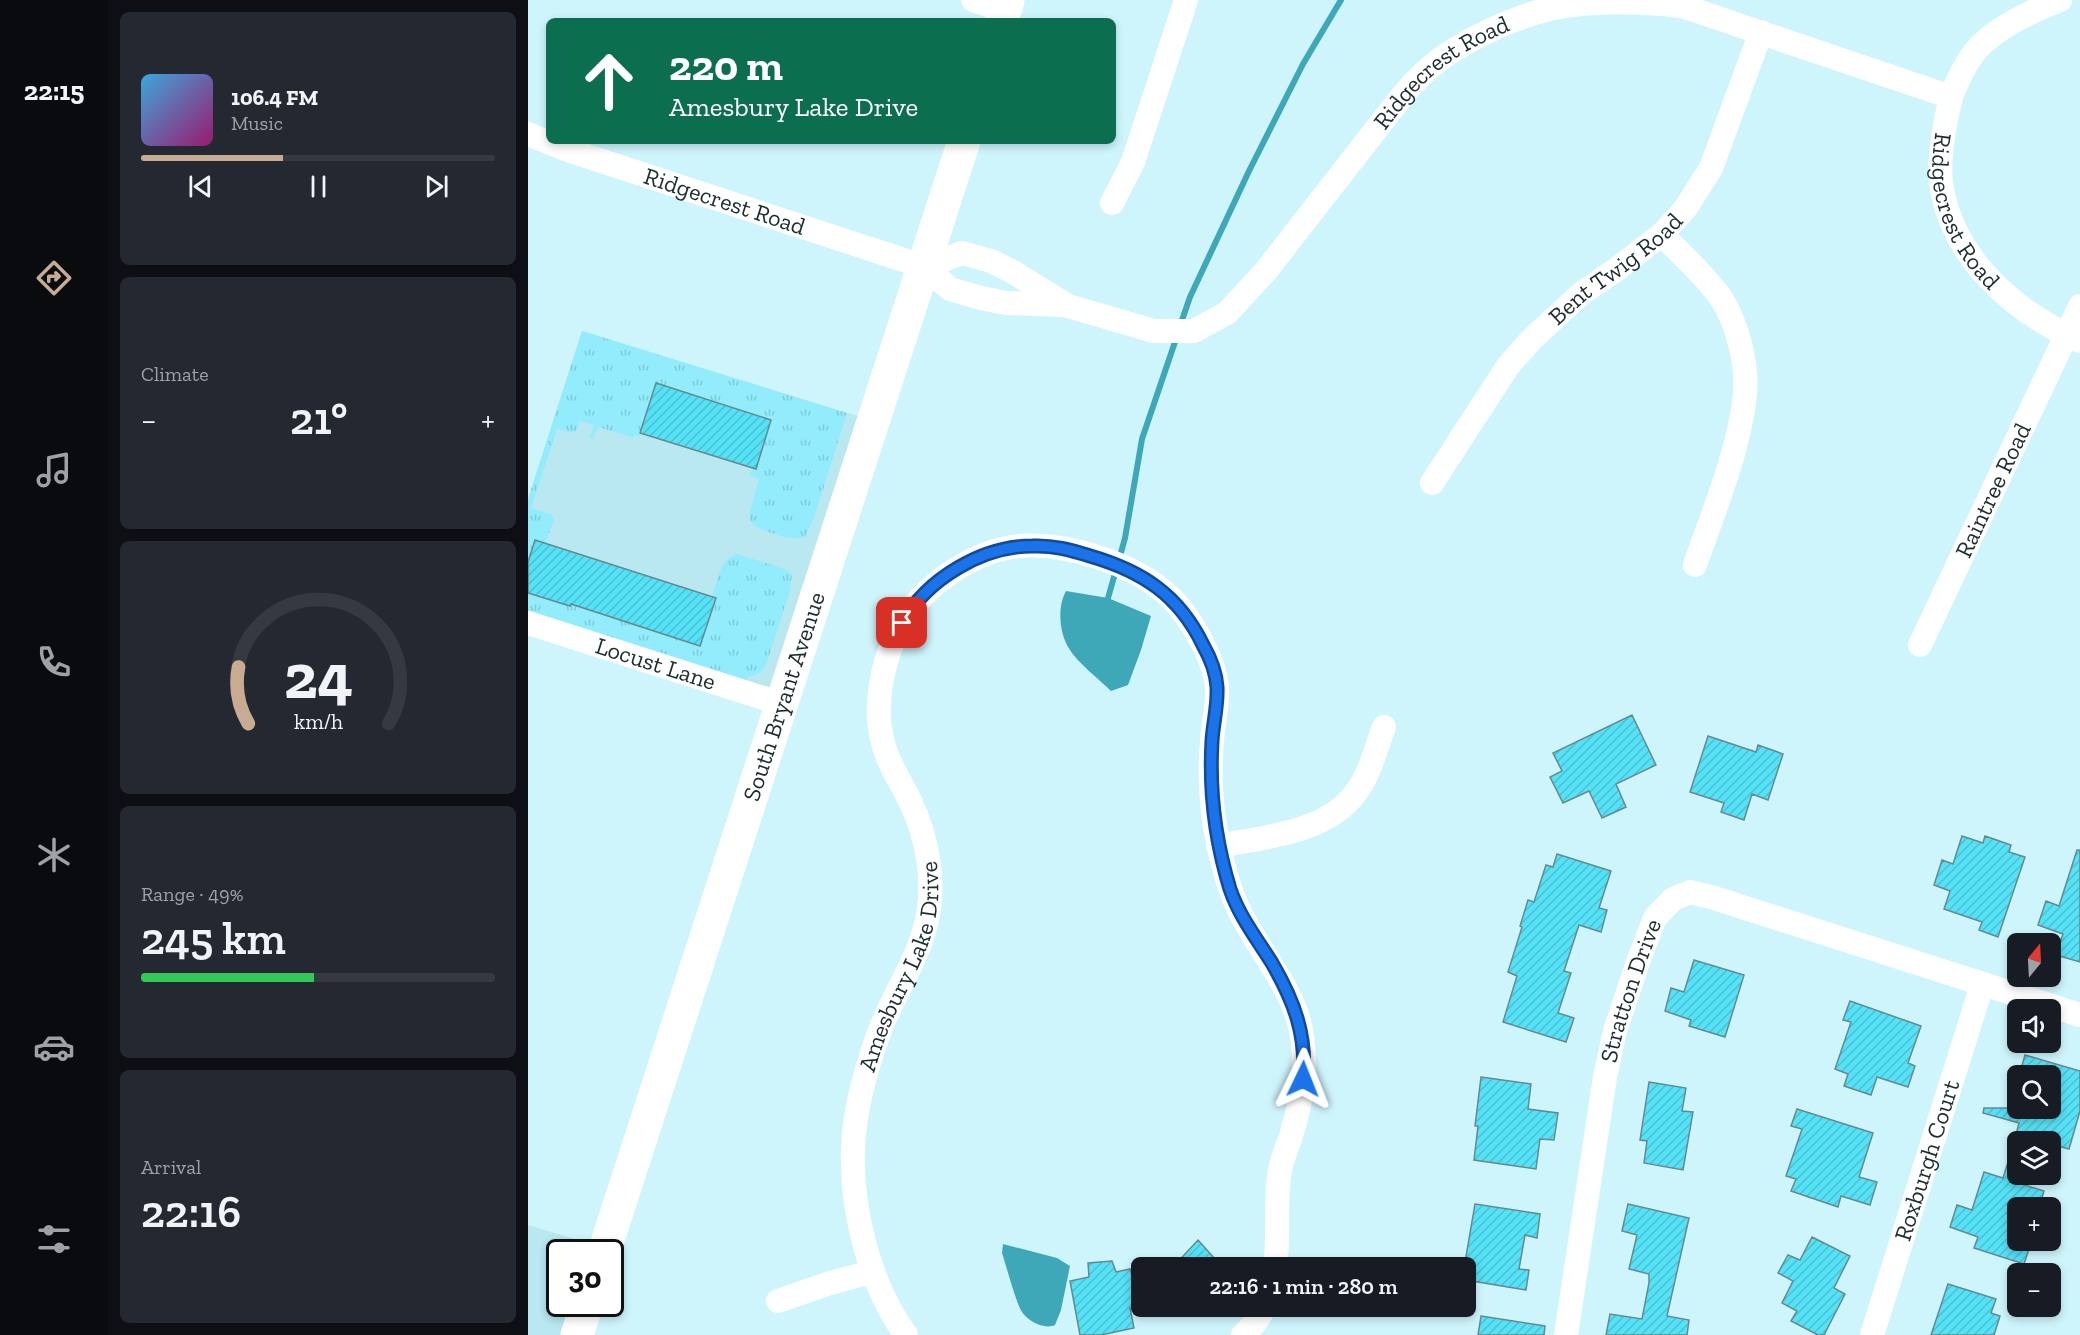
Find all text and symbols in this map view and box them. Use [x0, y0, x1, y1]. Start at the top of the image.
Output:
street label: Ridgecrest Road [1367, 9, 1513, 135]
text: 220 m [669, 40, 783, 91]
icon: ahead [570, 42, 648, 120]
text: 22:15 [24, 75, 84, 107]
text: 106.4 FM [231, 84, 318, 111]
text: Amesbury Lake Drive [669, 91, 918, 123]
text: Music [231, 111, 283, 135]
street label: Ridgecrest Road [1926, 131, 2006, 295]
street label: Ridgecrest Road [640, 161, 809, 241]
icon: previous [184, 170, 217, 203]
icon: pause [302, 170, 335, 203]
icon: next [420, 170, 453, 203]
street label: Bent Twig Road [1542, 206, 1688, 331]
icon: directions [33, 257, 75, 299]
text: Climate [141, 362, 209, 386]
text: 21° [290, 392, 348, 446]
text: − [141, 400, 156, 439]
text: + [481, 400, 495, 439]
street label: Raintree Road [1948, 418, 2037, 562]
icon: music [33, 449, 75, 491]
street label: South Bryant Avenue [736, 588, 831, 804]
pin [876, 597, 927, 648]
icon: arrive [885, 606, 918, 639]
street label: Locust Lane [592, 630, 720, 696]
text: 24 [283, 640, 353, 715]
icon: phone [33, 641, 75, 683]
text: km/h [294, 710, 342, 735]
icon: climate [33, 834, 75, 876]
street label: Amesbury Lake Drive [852, 860, 944, 1075]
text: Range · 49% [141, 882, 243, 906]
text: 245 km [141, 912, 286, 966]
street label: Stratton Drive [1594, 915, 1667, 1065]
north arrow [2007, 933, 2061, 987]
map controls [2007, 933, 2061, 1317]
button: sound [2007, 999, 2061, 1053]
icon: car [33, 1026, 75, 1068]
position arrow [1271, 1047, 1335, 1111]
button: search [2007, 1065, 2061, 1119]
street label: Roxburgh Court [1887, 1076, 1965, 1244]
button: layers [2007, 1131, 2061, 1185]
text: Arrival [141, 1155, 201, 1179]
text: 22:16 [141, 1185, 241, 1239]
button: + [2007, 1197, 2061, 1251]
icon: filters [33, 1218, 75, 1260]
speed limit sign: 30 [546, 1239, 624, 1317]
button: − [2007, 1263, 2061, 1317]
text: 22:16 · 1 min · 280 m [1209, 1273, 1398, 1300]

